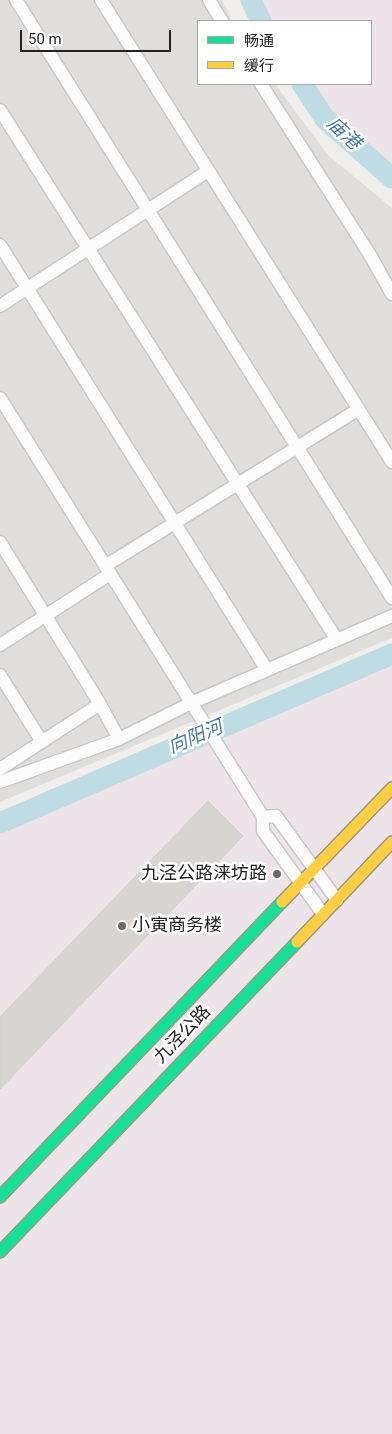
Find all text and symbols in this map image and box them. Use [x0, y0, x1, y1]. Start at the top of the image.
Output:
scale bar [22, 20, 174, 52]
legend [197, 20, 372, 85]
text: 50 m [28, 30, 62, 48]
text: 畅通 [244, 32, 274, 50]
text: 缓行 [244, 57, 274, 75]
water label: 庙港 [321, 113, 365, 155]
water label: 向阳河 [165, 716, 227, 760]
place label: 九泾公路涞坊路 [141, 863, 267, 885]
marker: 九泾公路涞坊路 [271, 868, 283, 880]
place label: 小寅商务楼 [132, 915, 222, 937]
marker: 小寅商务楼 [116, 920, 128, 932]
street label: 九泾公路 [150, 1002, 216, 1068]

